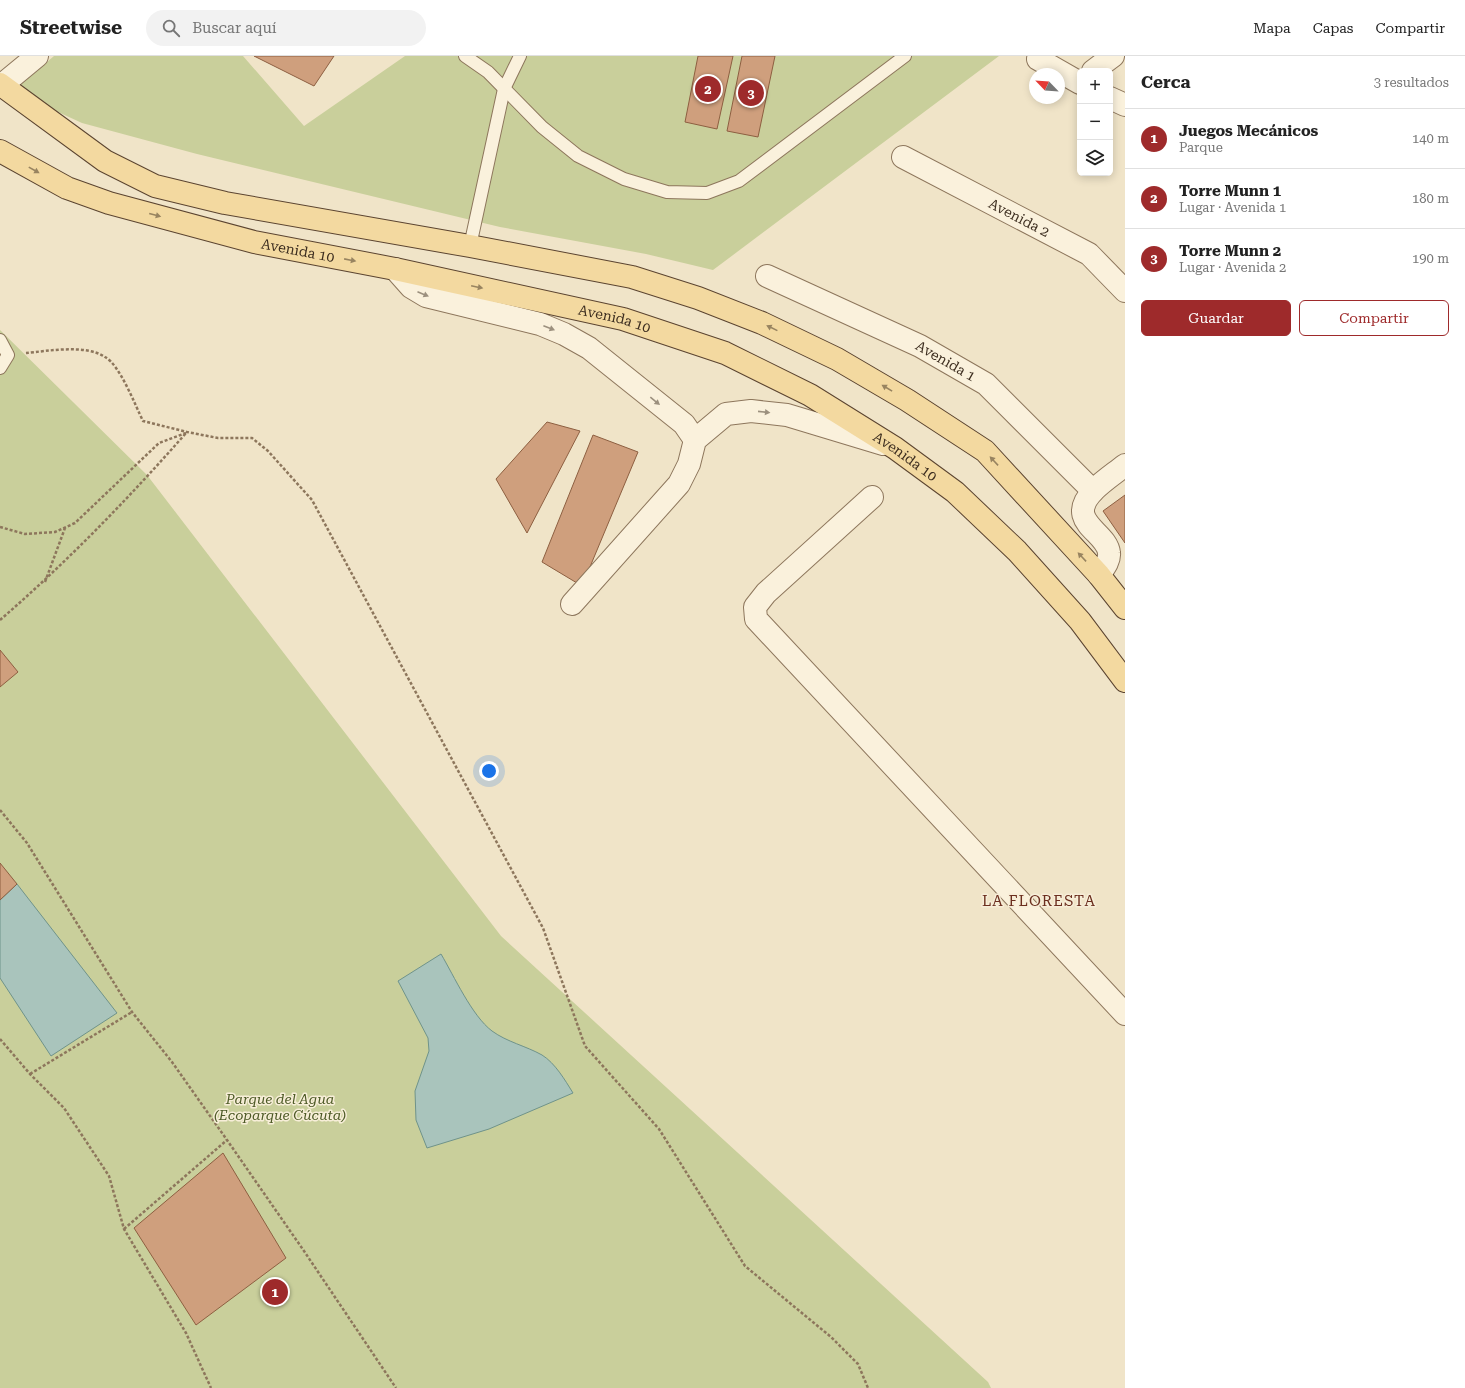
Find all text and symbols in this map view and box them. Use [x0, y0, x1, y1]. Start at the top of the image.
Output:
search box [146, 10, 426, 46]
text: Streetwise [20, 16, 122, 39]
icon: search [160, 17, 182, 39]
text: Buscar aquí [192, 19, 277, 37]
text: Mapa [1253, 20, 1291, 36]
text: Capas [1313, 20, 1354, 36]
text: Compartir [1376, 20, 1445, 36]
north arrow [1029, 68, 1065, 104]
map controls [1077, 68, 1113, 176]
button: + [1077, 68, 1113, 104]
text: Cerca [1141, 72, 1191, 92]
pin: 2 [695, 74, 721, 104]
text: 3 resultados [1374, 75, 1449, 90]
pin: 3 [738, 78, 764, 108]
button: − [1077, 104, 1113, 140]
text: Juegos Mecánicos [1179, 122, 1318, 140]
text: 1 [1150, 131, 1158, 146]
text: 140 m [1412, 131, 1449, 146]
button: layers [1077, 140, 1113, 176]
text: Parque [1179, 140, 1223, 155]
one-way arrow [28, 167, 40, 174]
text: Torre Munn 1 [1179, 182, 1281, 200]
text: 2 [1150, 191, 1158, 206]
text: 180 m [1412, 191, 1449, 206]
street label: Avenida 2 [986, 195, 1052, 240]
text: Lugar · Avenida 1 [1179, 200, 1286, 215]
one-way arrow [149, 212, 161, 218]
street label: Avenida 10 [260, 236, 336, 265]
text: Torre Munn 2 [1179, 242, 1281, 260]
text: 3 [1150, 251, 1158, 266]
text: 190 m [1412, 251, 1449, 266]
one-way arrow [344, 258, 356, 264]
text: Lugar · Avenida 2 [1179, 260, 1286, 275]
one-way arrow [471, 285, 483, 291]
one-way arrow [418, 291, 429, 297]
button: Guardar [1141, 300, 1291, 336]
button: Compartir [1299, 300, 1449, 336]
street label: Avenida 10 [577, 301, 653, 336]
one-way arrow [543, 325, 555, 331]
one-way arrow [766, 325, 778, 331]
street label: Avenida 1 [913, 337, 979, 384]
one-way arrow [881, 385, 893, 392]
one-way arrow [650, 397, 661, 406]
one-way arrow [758, 409, 770, 416]
street label: Avenida 10 [871, 429, 940, 484]
one-way arrow [990, 457, 999, 466]
one-way arrow [1077, 552, 1087, 562]
your location [479, 761, 499, 781]
district label: LA FLORESTA [982, 892, 1096, 910]
park label: Parque del Agua (Ecoparque Cúcuta) [214, 1091, 346, 1123]
pin: 1 [262, 1277, 288, 1307]

